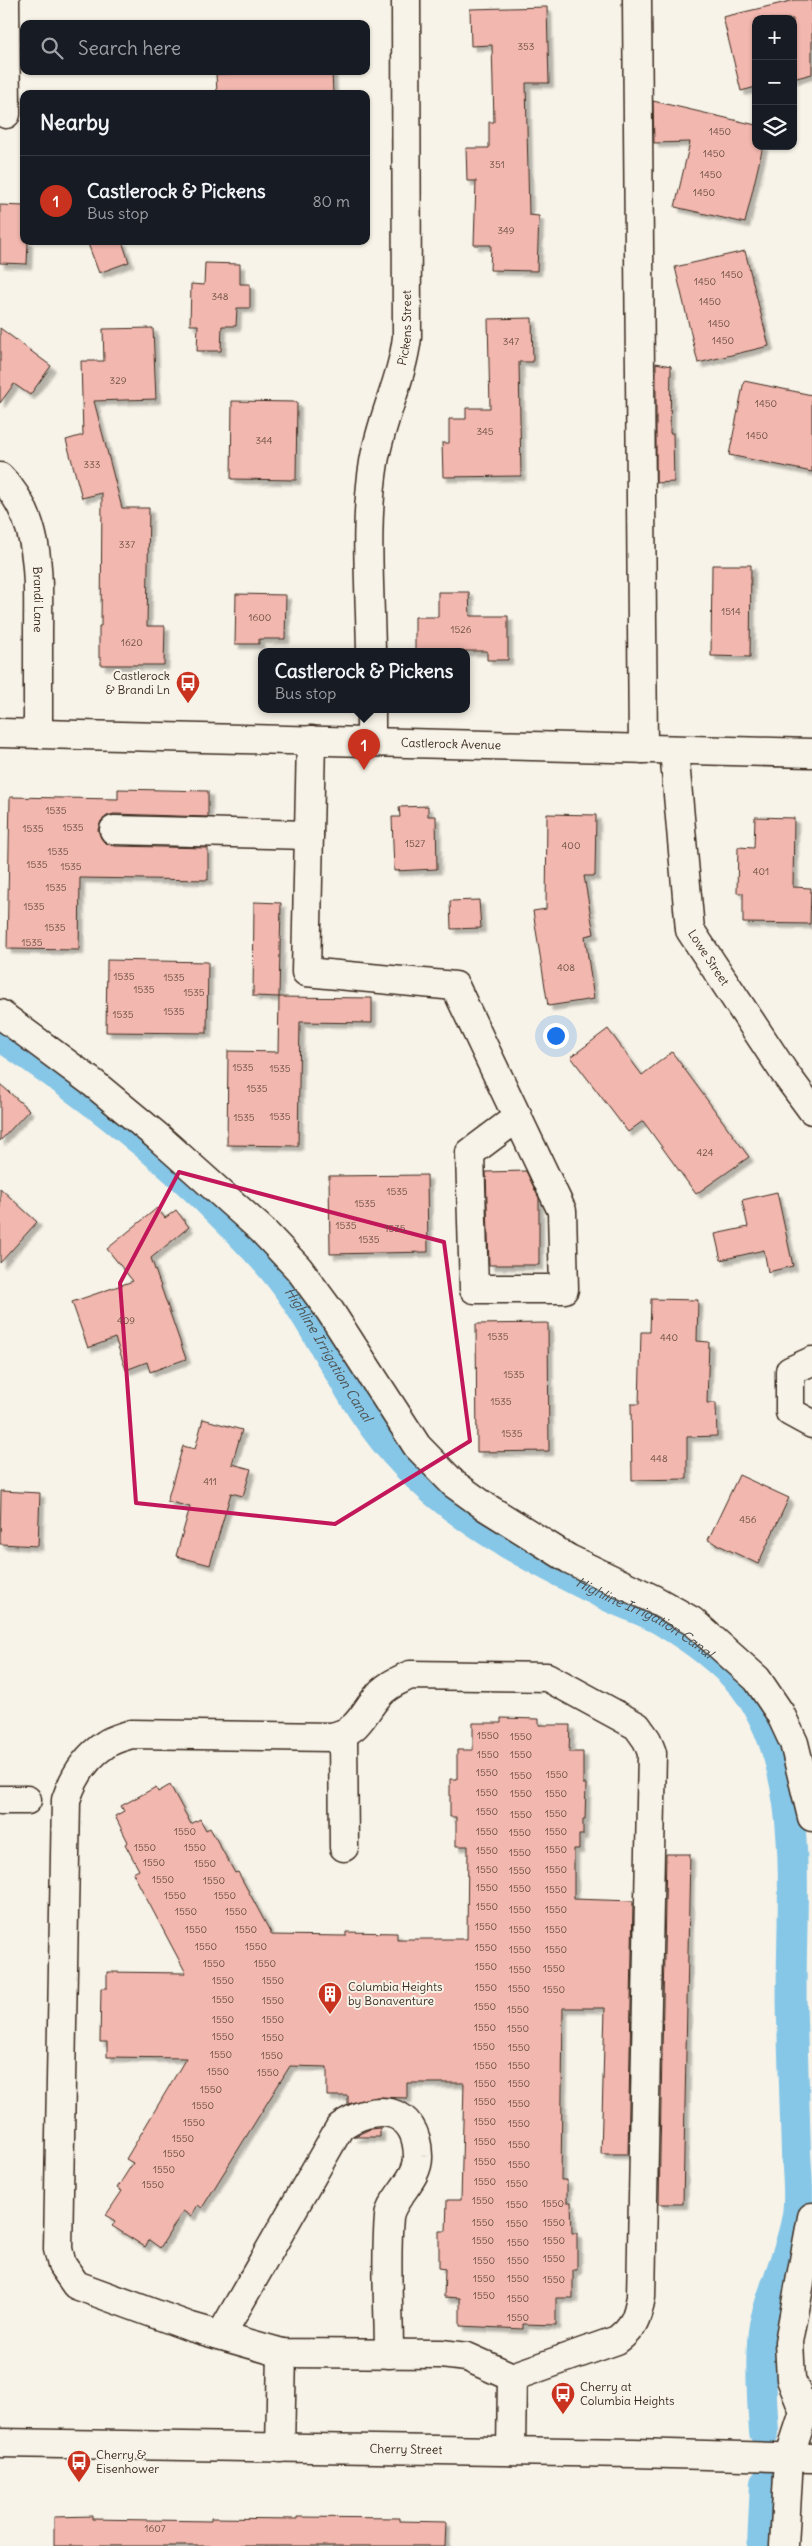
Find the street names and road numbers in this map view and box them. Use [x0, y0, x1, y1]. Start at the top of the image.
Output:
street label: Pickens Street [394, 290, 414, 367]
street label: Brandi Lane [30, 566, 46, 632]
street label: Castlerock Avenue [401, 735, 501, 752]
street label: Lowe Street [685, 927, 733, 988]
street label: Cherry Street [369, 2441, 443, 2457]

